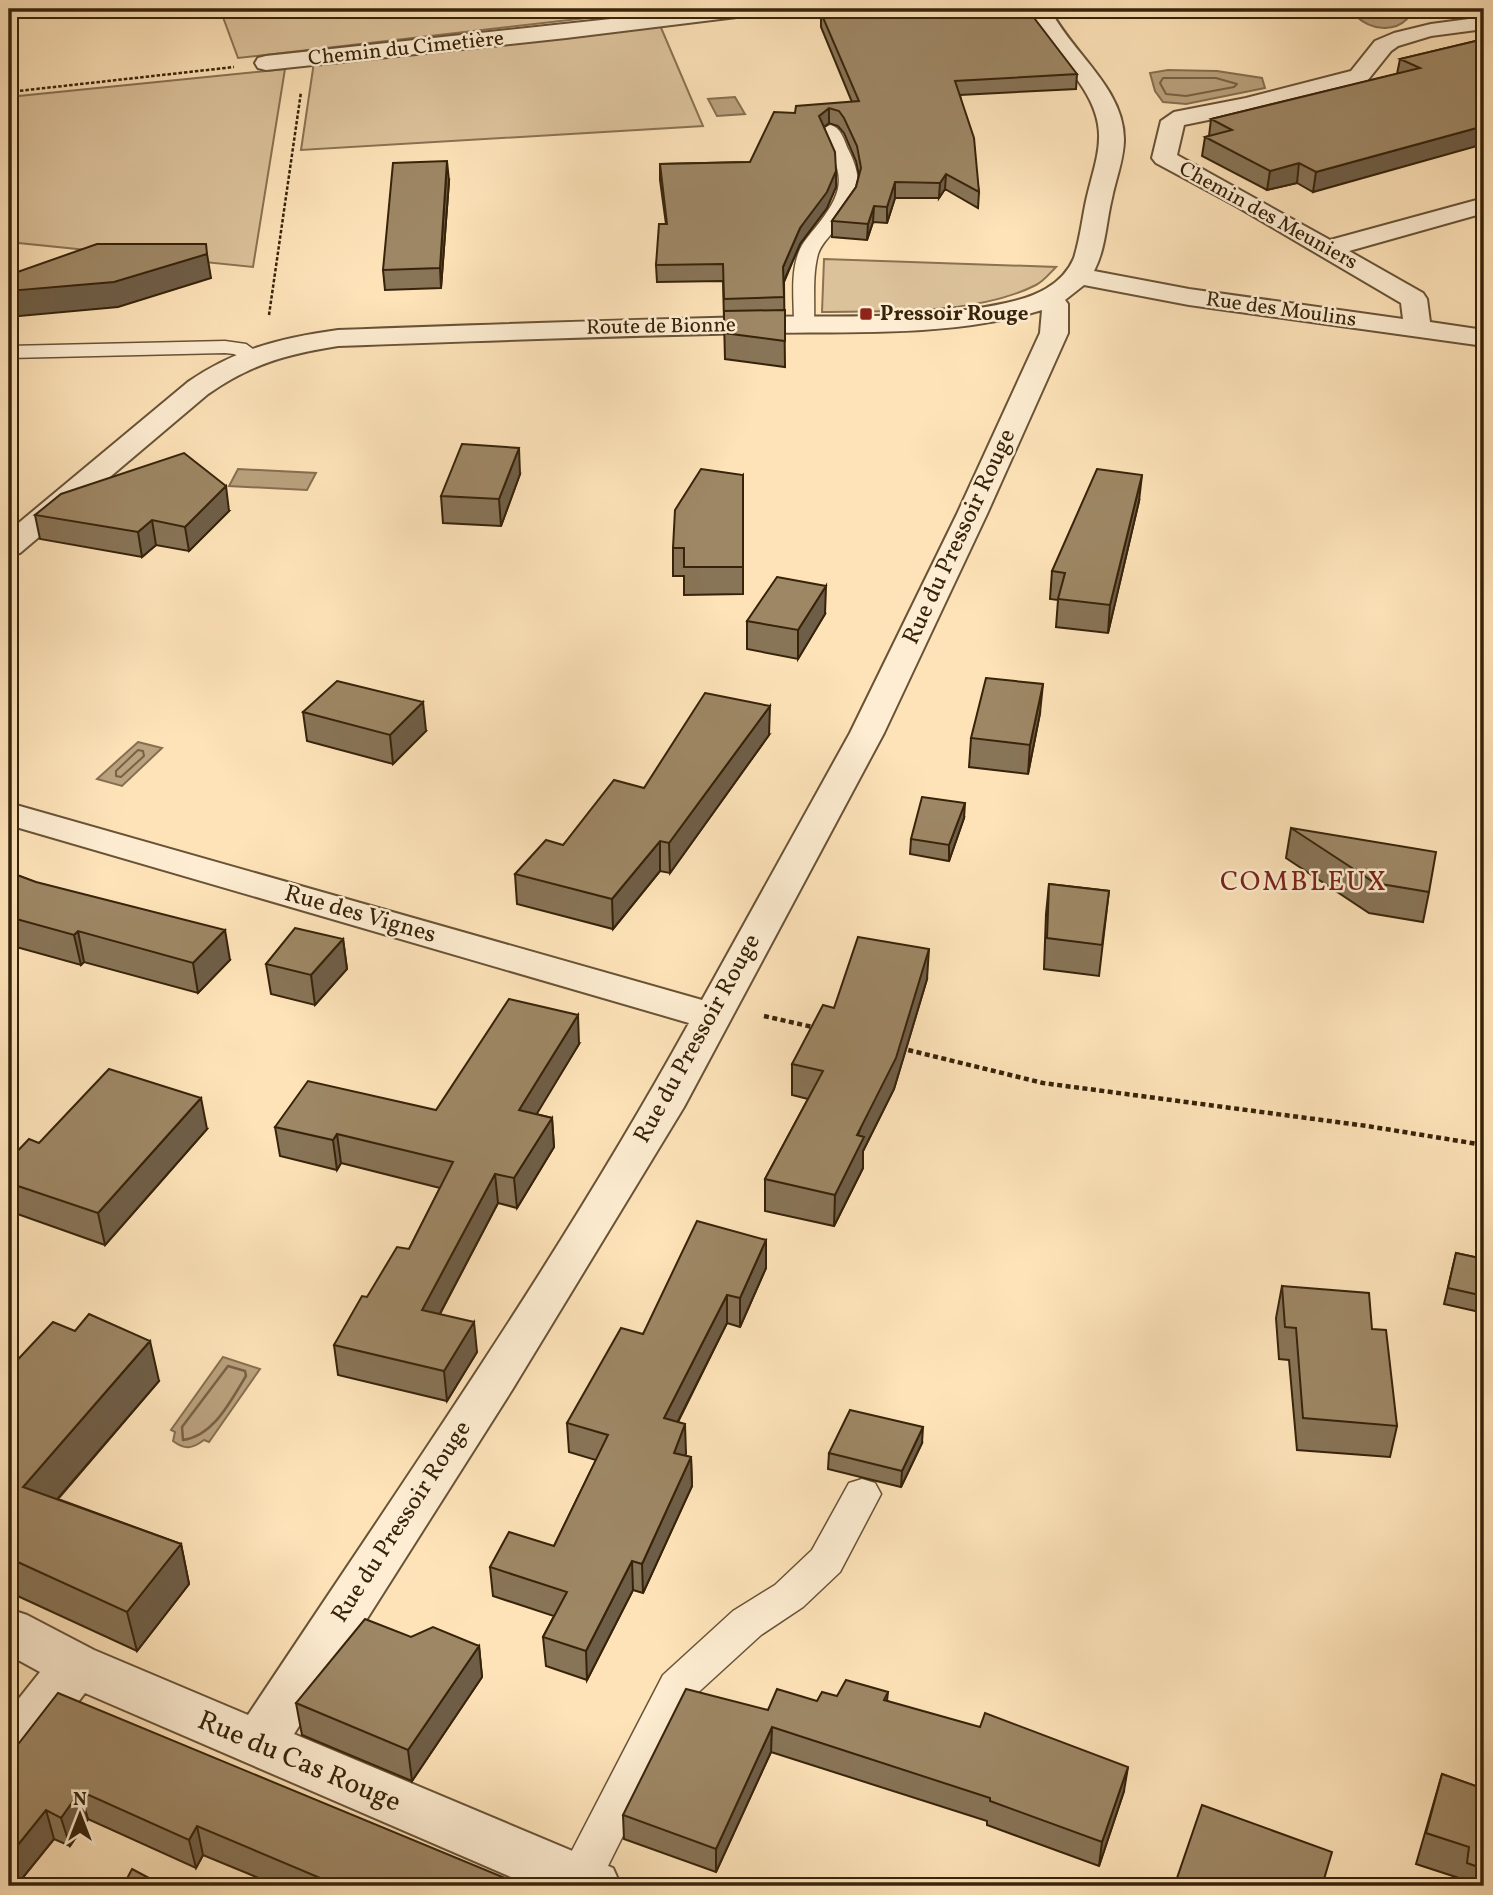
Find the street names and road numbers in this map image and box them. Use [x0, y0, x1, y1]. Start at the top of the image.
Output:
street label: Chemin du Cimetière [307, 24, 505, 74]
street label: Chemin des Meuniers [1173, 155, 1363, 277]
street label: Rue des Moulins [1204, 285, 1358, 335]
street label: Route de Bionne [586, 311, 736, 343]
street label: Rue du Pressoir Rouge [895, 423, 1025, 651]
street label: Rue des Vignes [280, 877, 440, 953]
street label: Rue du Pressoir Rouge [626, 928, 770, 1150]
street label: Rue du Pressoir Rouge [324, 1414, 480, 1630]
street label: Rue du Cas Rouge [191, 1702, 407, 1822]

